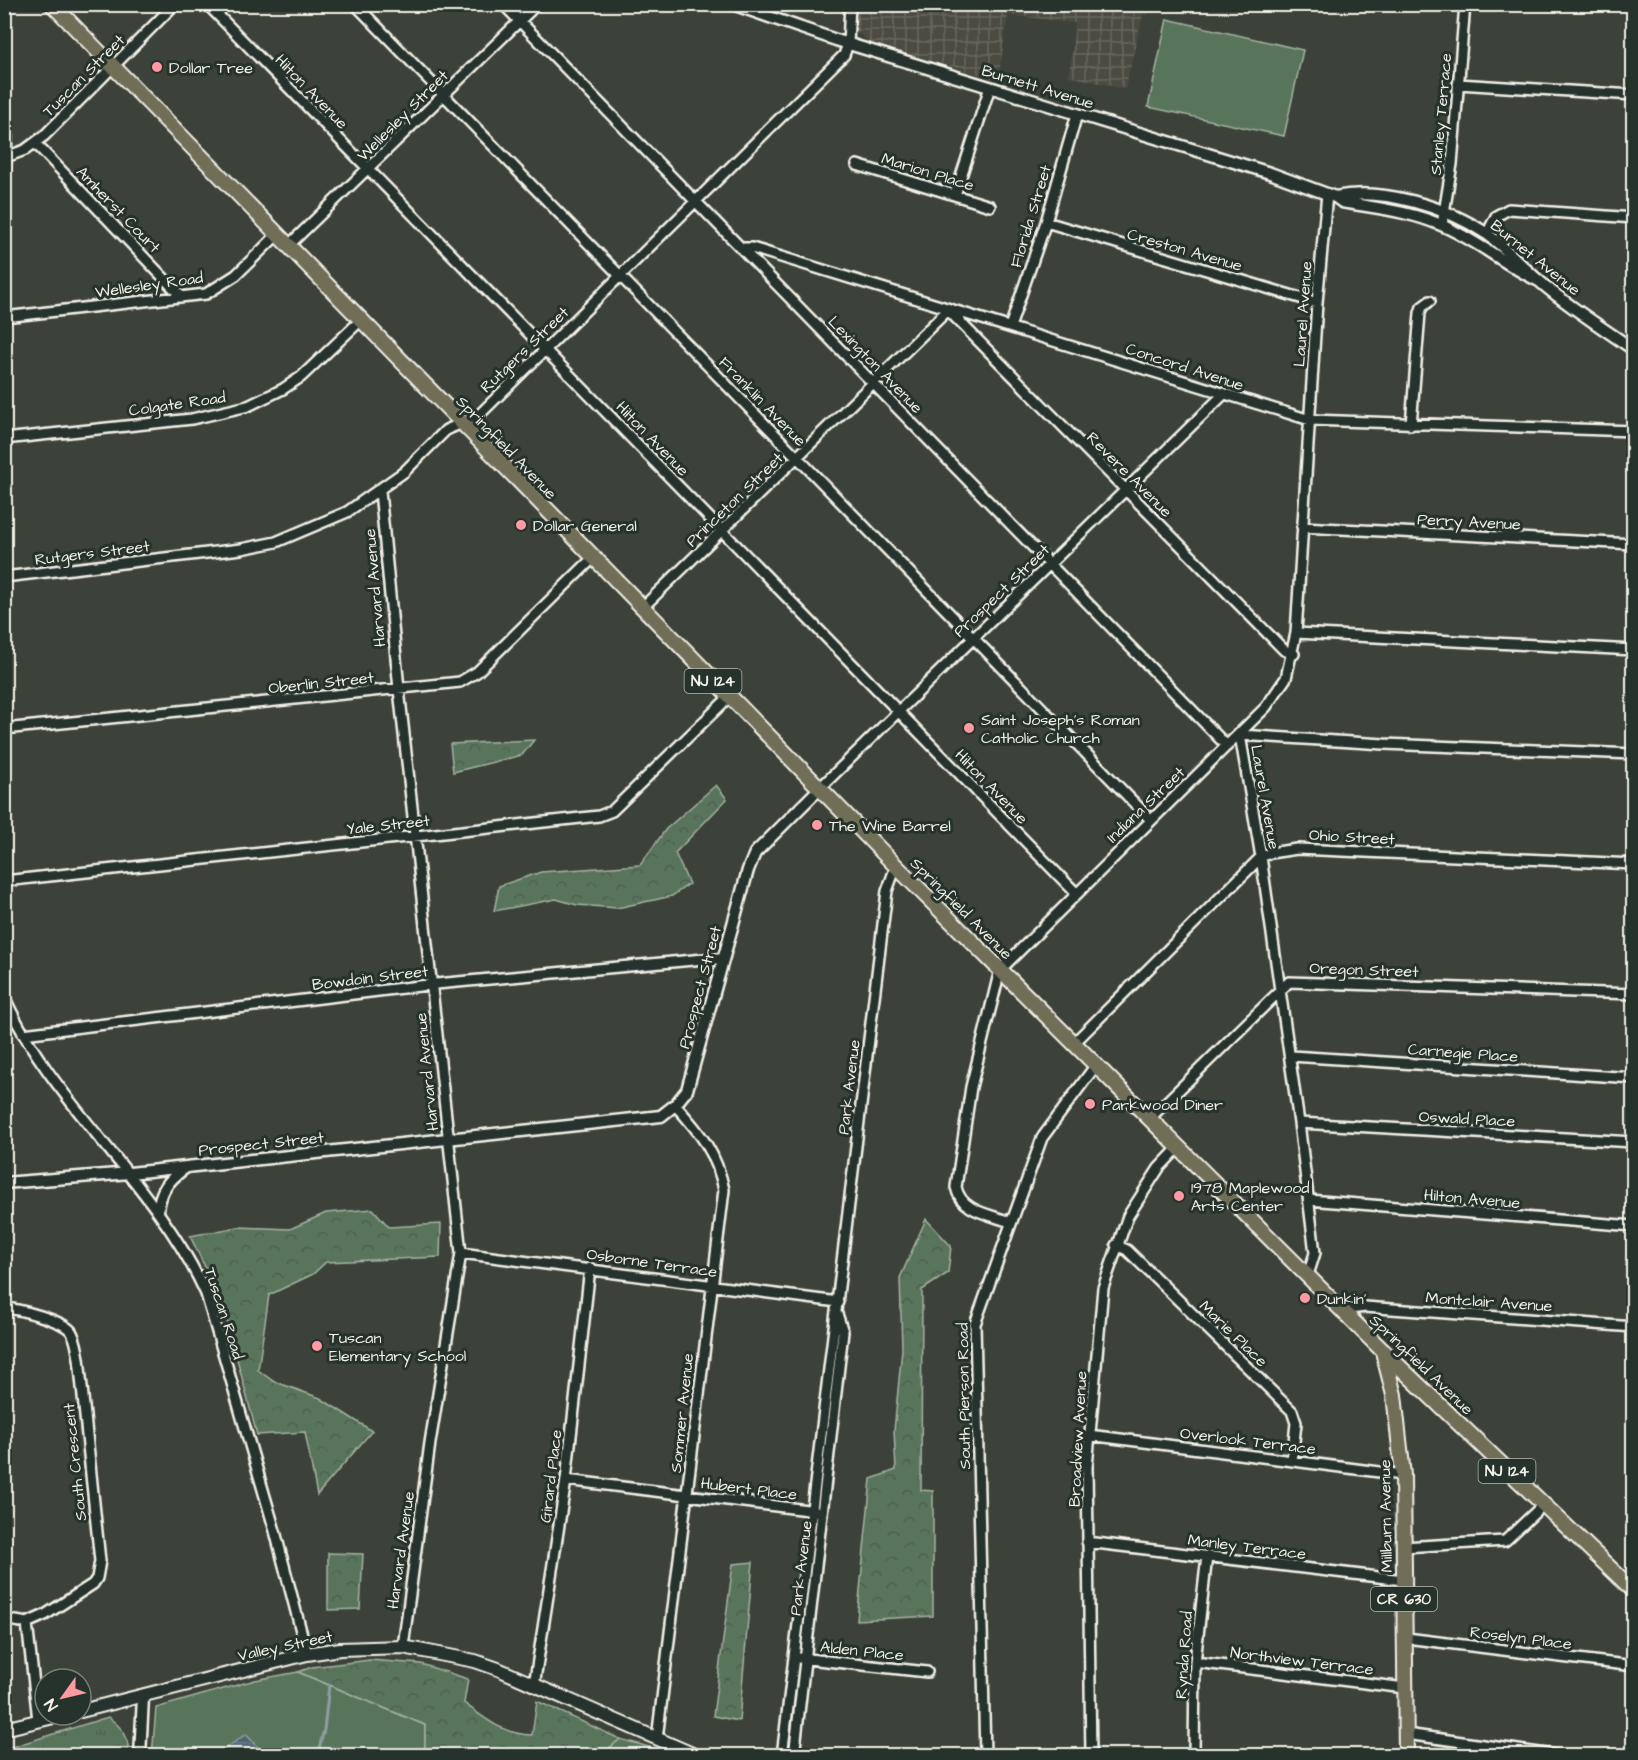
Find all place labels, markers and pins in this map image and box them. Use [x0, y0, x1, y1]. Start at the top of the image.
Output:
place label: Dollar Tree [169, 57, 253, 79]
marker: Dollar Tree [150, 60, 164, 74]
place label: Dollar General [533, 515, 637, 537]
marker: Dollar General [514, 518, 528, 532]
place label: Saint Joseph's Roman Catholic Church [981, 709, 1140, 749]
marker: Saint Joseph's Roman Catholic Church [962, 721, 976, 735]
place label: The Wine Barrel [829, 815, 951, 837]
marker: The Wine Barrel [810, 818, 824, 832]
place label: Parkwood Diner [1102, 1094, 1223, 1116]
marker: Parkwood Diner [1083, 1097, 1097, 1111]
place label: 1978 Maplewood Arts Center [1191, 1177, 1309, 1217]
marker: 1978 Maplewood Arts Center [1172, 1189, 1186, 1203]
place label: Dunkin' [1317, 1288, 1366, 1310]
marker: Dunkin' [1298, 1291, 1312, 1305]
place label: Tuscan Elementary School [329, 1327, 466, 1368]
marker: Tuscan Elementary School [310, 1339, 324, 1353]

